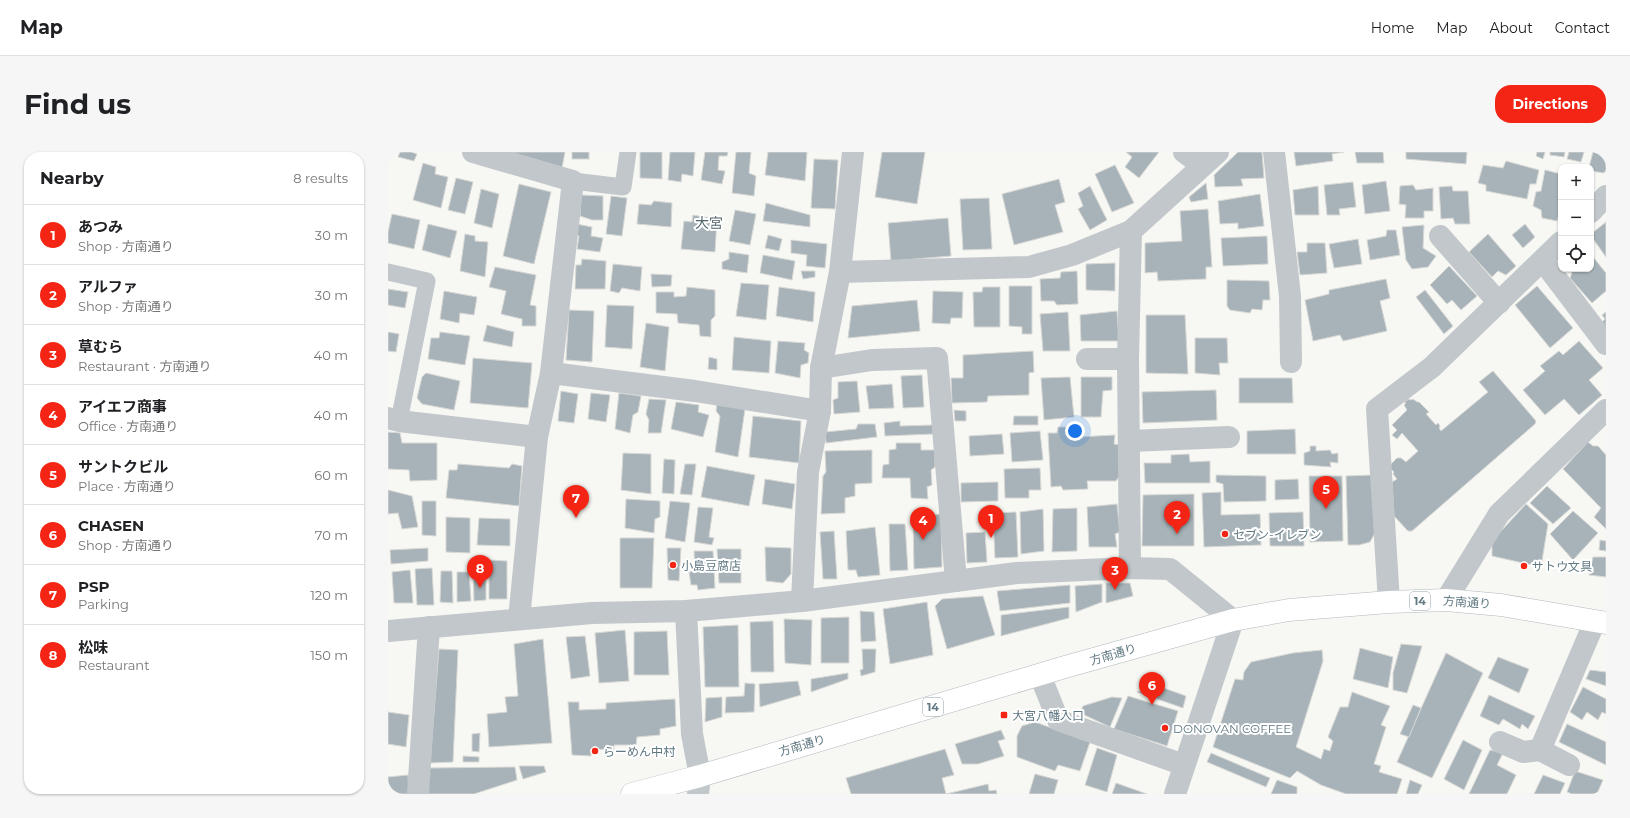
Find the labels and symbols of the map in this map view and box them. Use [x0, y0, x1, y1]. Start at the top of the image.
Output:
district label: 大宮 [695, 214, 723, 232]
your location [1065, 421, 1085, 441]
pin: 5 [1313, 476, 1339, 509]
pin: 7 [563, 485, 589, 518]
pin: 2 [1164, 501, 1190, 534]
pin: 1 [978, 505, 1004, 538]
pin: 4 [910, 507, 936, 540]
place label: セブン-イレブン [1233, 527, 1322, 542]
marker: セブン-イレブン [1220, 529, 1230, 539]
pin: 8 [467, 555, 493, 588]
pin: 3 [1102, 557, 1128, 590]
place label: 小島豆腐店 [681, 558, 741, 573]
place label: サトウ文具 [1532, 559, 1592, 574]
marker: 小島豆腐店 [668, 560, 678, 570]
marker: サトウ文具 [1519, 561, 1529, 571]
road number: 14 [1410, 592, 1430, 610]
street label: 方南通り [1443, 593, 1491, 611]
street label: 方南通り [1088, 640, 1138, 668]
pin: 6 [1139, 672, 1165, 705]
road number: 14 [923, 698, 943, 716]
place label: 大宮八幡入口 [1012, 708, 1084, 723]
marker: 大宮八幡入口 [999, 710, 1009, 720]
place label: DONOVAN COFFEE [1173, 721, 1291, 736]
marker: DONOVAN COFFEE [1160, 723, 1170, 733]
street label: 方南通り [777, 731, 827, 759]
place label: らーめん中村 [603, 744, 676, 759]
marker: らーめん中村 [590, 746, 600, 756]

